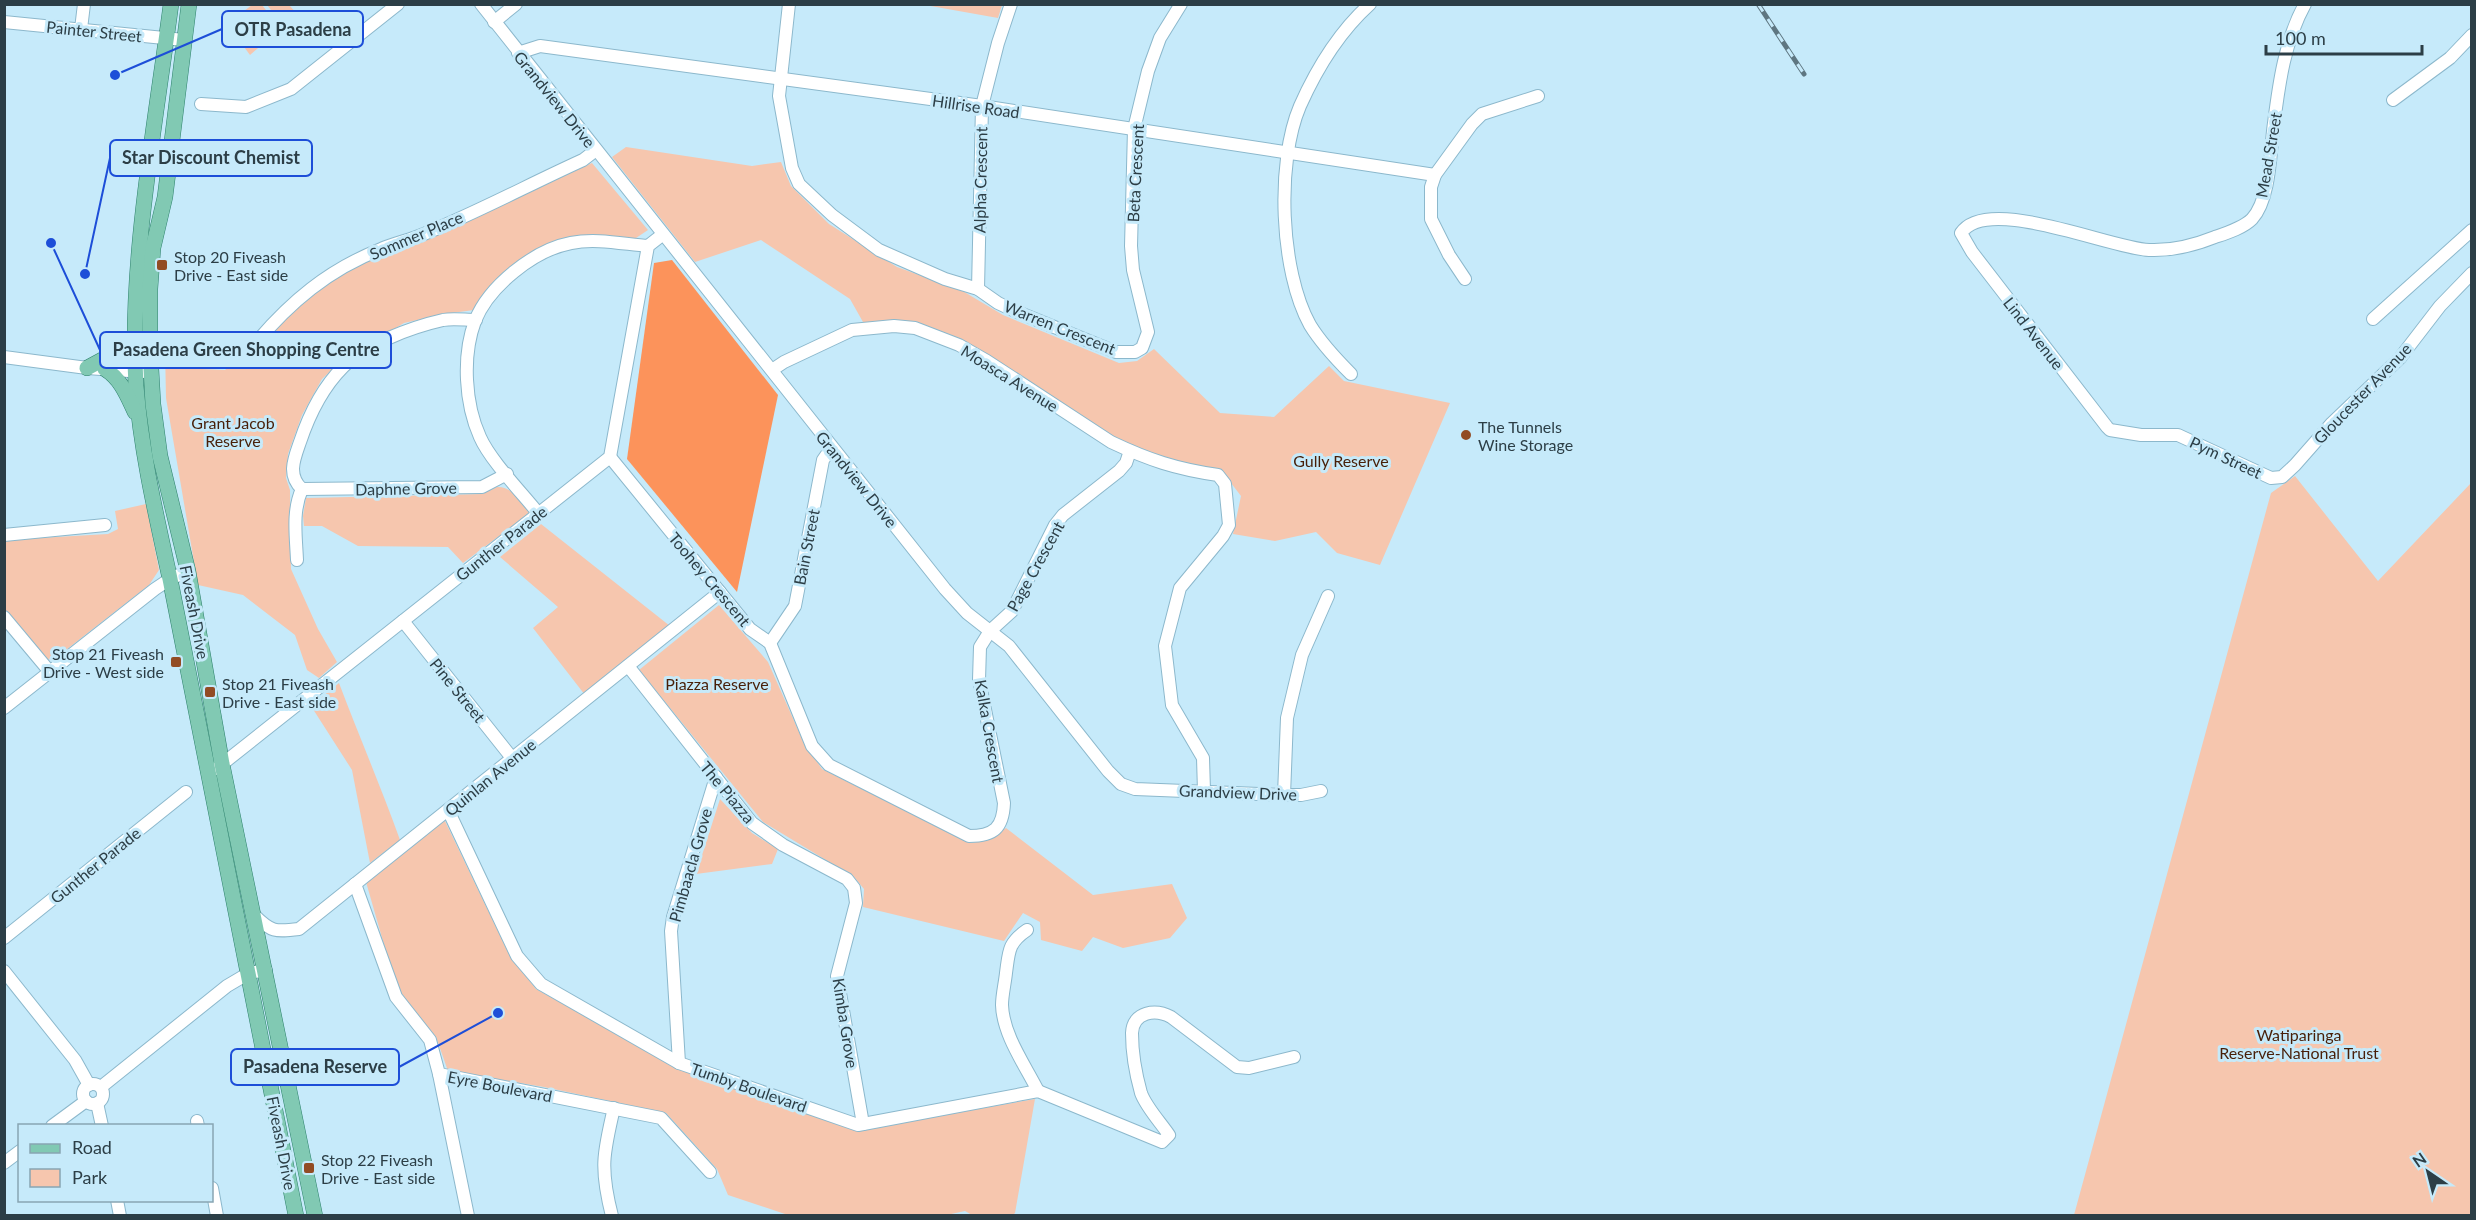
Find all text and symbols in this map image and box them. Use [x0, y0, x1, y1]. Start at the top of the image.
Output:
callout: OTR Pasadena [222, 11, 363, 47]
street label: Painter Street [45, 17, 143, 45]
text: OTR Pasadena [234, 18, 352, 40]
scale bar [2266, 18, 2422, 56]
text: 100 m [2275, 27, 2326, 49]
street label: Grandview Drive [510, 47, 600, 151]
street label: Hillrise Road [931, 90, 1021, 122]
street label: Mead Street [2251, 111, 2285, 199]
street label: Beta Crescent [1123, 123, 1147, 223]
street label: Alpha Crescent [970, 126, 990, 233]
callout: Star Discount Chemist [110, 140, 312, 176]
text: Star Discount Chemist [122, 146, 300, 168]
street label: Sommer Place [367, 207, 465, 263]
place label: Stop 20 Fiveash Drive - East side [174, 247, 288, 284]
marker: Stop 20 Fiveash Drive - East side [155, 258, 169, 272]
street label: Lind Avenue [2000, 293, 2068, 373]
street label: Warren Crescent [1002, 296, 1119, 358]
callout: Pasadena Green Shopping Centre [100, 332, 391, 368]
text: Pasadena Green Shopping Centre [112, 338, 380, 360]
street label: Gloucester Avenue [2309, 339, 2415, 447]
street label: Moasca Avenue [958, 341, 1062, 415]
park label: Grant Jacob Reserve [191, 413, 275, 450]
place label: The Tunnels Wine Storage [1478, 417, 1573, 454]
street label: Grandview Drive [812, 427, 902, 531]
marker: The Tunnels Wine Storage [1459, 428, 1473, 442]
street label: Pym Street [2187, 432, 2265, 482]
park label: Gully Reserve [1293, 451, 1389, 470]
street label: Daphne Grove [355, 478, 457, 498]
street label: Gunther Parade [452, 502, 550, 584]
street label: Bain Street [789, 507, 823, 587]
street label: Page Crescent [1002, 517, 1068, 614]
street label: Toohey Crescent [665, 528, 755, 630]
street label: Fiveash Drive [177, 563, 213, 661]
place label: Stop 21 Fiveash Drive - West side [43, 644, 164, 681]
street label: Pine Street [426, 654, 490, 726]
marker: Stop 21 Fiveash Drive - West side [169, 655, 183, 669]
place label: Stop 21 Fiveash Drive - East side [222, 674, 336, 711]
park label: Piazza Reserve [665, 674, 769, 693]
street label: Kalka Crescent [972, 678, 1008, 784]
marker: Stop 21 Fiveash Drive - East side [203, 685, 217, 699]
street label: Quinlan Avenue [441, 735, 539, 819]
street label: The Piazza [697, 757, 759, 827]
street label: Grandview Drive [1179, 780, 1297, 804]
street label: Pimbaacla Grove [665, 806, 715, 924]
street label: Gunther Parade [46, 823, 144, 907]
street label: Kimba Grove [829, 977, 863, 1069]
park label: Watiparinga Reserve-National Trust [2219, 1025, 2379, 1062]
callout: Pasadena Reserve [231, 1049, 399, 1085]
text: Pasadena Reserve [243, 1055, 387, 1077]
street label: Tumby Boulevard [689, 1058, 809, 1116]
street label: Eyre Boulevard [446, 1067, 554, 1105]
street label: Fiveash Drive [264, 1094, 300, 1192]
legend [18, 1124, 213, 1202]
text: Road [72, 1136, 112, 1158]
north arrow [2398, 1142, 2458, 1202]
text: N [2409, 1148, 2430, 1171]
place label: Stop 22 Fiveash Drive - East side [321, 1150, 435, 1187]
marker: Stop 22 Fiveash Drive - East side [302, 1161, 316, 1175]
text: Park [72, 1166, 108, 1188]

